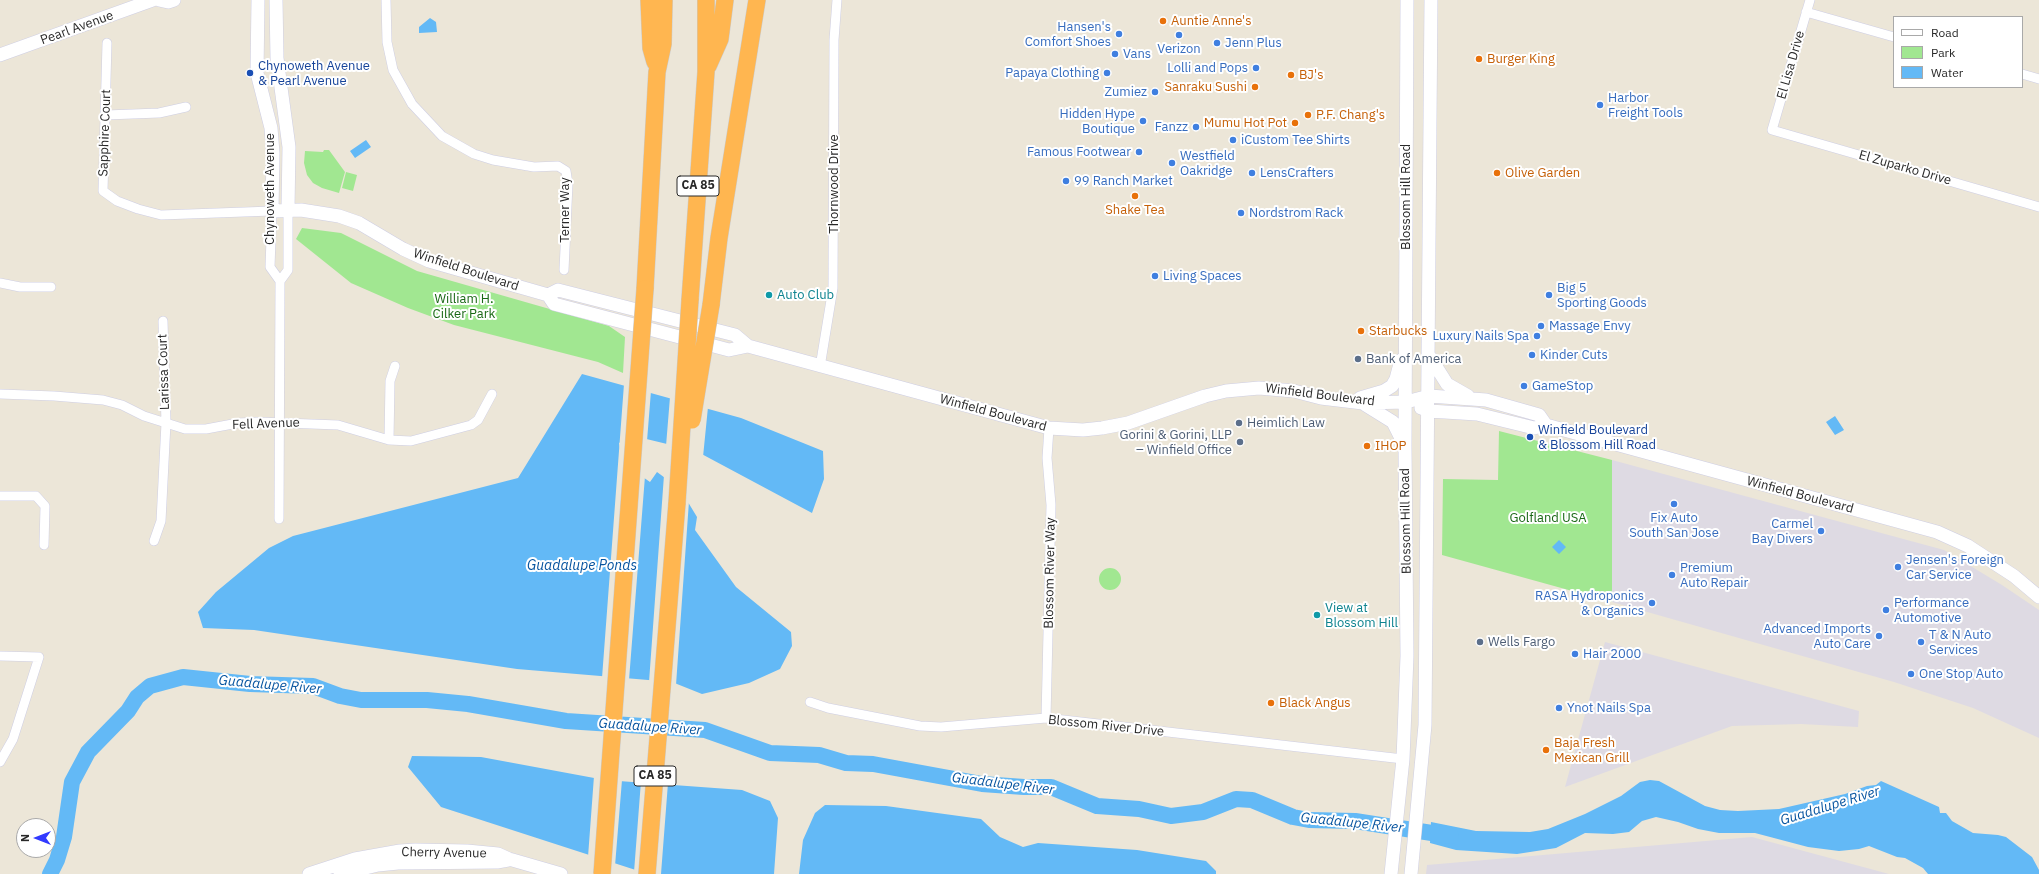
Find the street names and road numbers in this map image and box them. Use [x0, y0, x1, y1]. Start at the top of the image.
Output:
street label: Pearl Avenue [38, 8, 116, 48]
street label: El Lisa Drive [1774, 29, 1808, 101]
street label: Sapphire Court [96, 89, 114, 177]
street label: Chynoweth Avenue [262, 133, 278, 245]
street label: Thornwood Drive [826, 134, 842, 234]
street label: Blossom Hill Road [1398, 144, 1414, 250]
street label: El Zuparko Drive [1857, 147, 1953, 189]
road number: CA 85 [677, 176, 719, 196]
street label: Terner Way [557, 177, 573, 243]
street label: Winfield Boulevard [411, 246, 521, 294]
street label: Larissa Court [155, 334, 173, 410]
street label: Winfield Boulevard [1264, 381, 1376, 409]
street label: Winfield Boulevard [938, 391, 1048, 435]
street label: Fell Avenue [232, 415, 300, 433]
street label: Blossom Hill Road [1397, 468, 1415, 574]
street label: Winfield Boulevard [1745, 473, 1855, 517]
street label: Blossom River Way [1041, 517, 1059, 629]
street label: Blossom River Drive [1047, 712, 1165, 740]
road number: CA 85 [634, 766, 676, 786]
street label: Cherry Avenue [401, 844, 487, 862]

